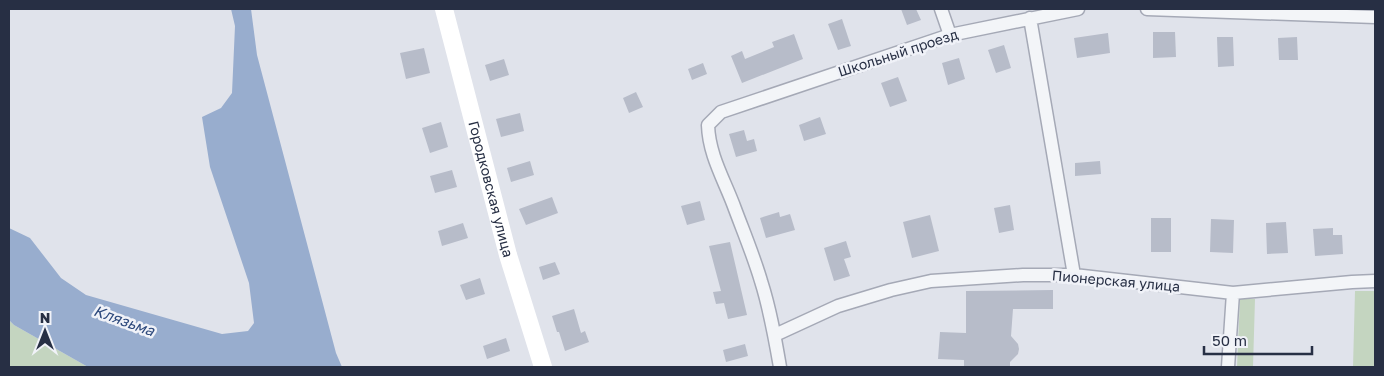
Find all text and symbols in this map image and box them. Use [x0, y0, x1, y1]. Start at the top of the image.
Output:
street label: Школьный проезд [836, 25, 961, 80]
street label: Городковская улица [465, 119, 517, 259]
street label: Пионерская улица [1051, 266, 1181, 295]
water label: Клязьма [92, 301, 158, 339]
north arrow [20, 306, 70, 356]
text: N [40, 309, 50, 326]
scale bar [1204, 324, 1312, 356]
text: 50 m [1212, 331, 1247, 349]

